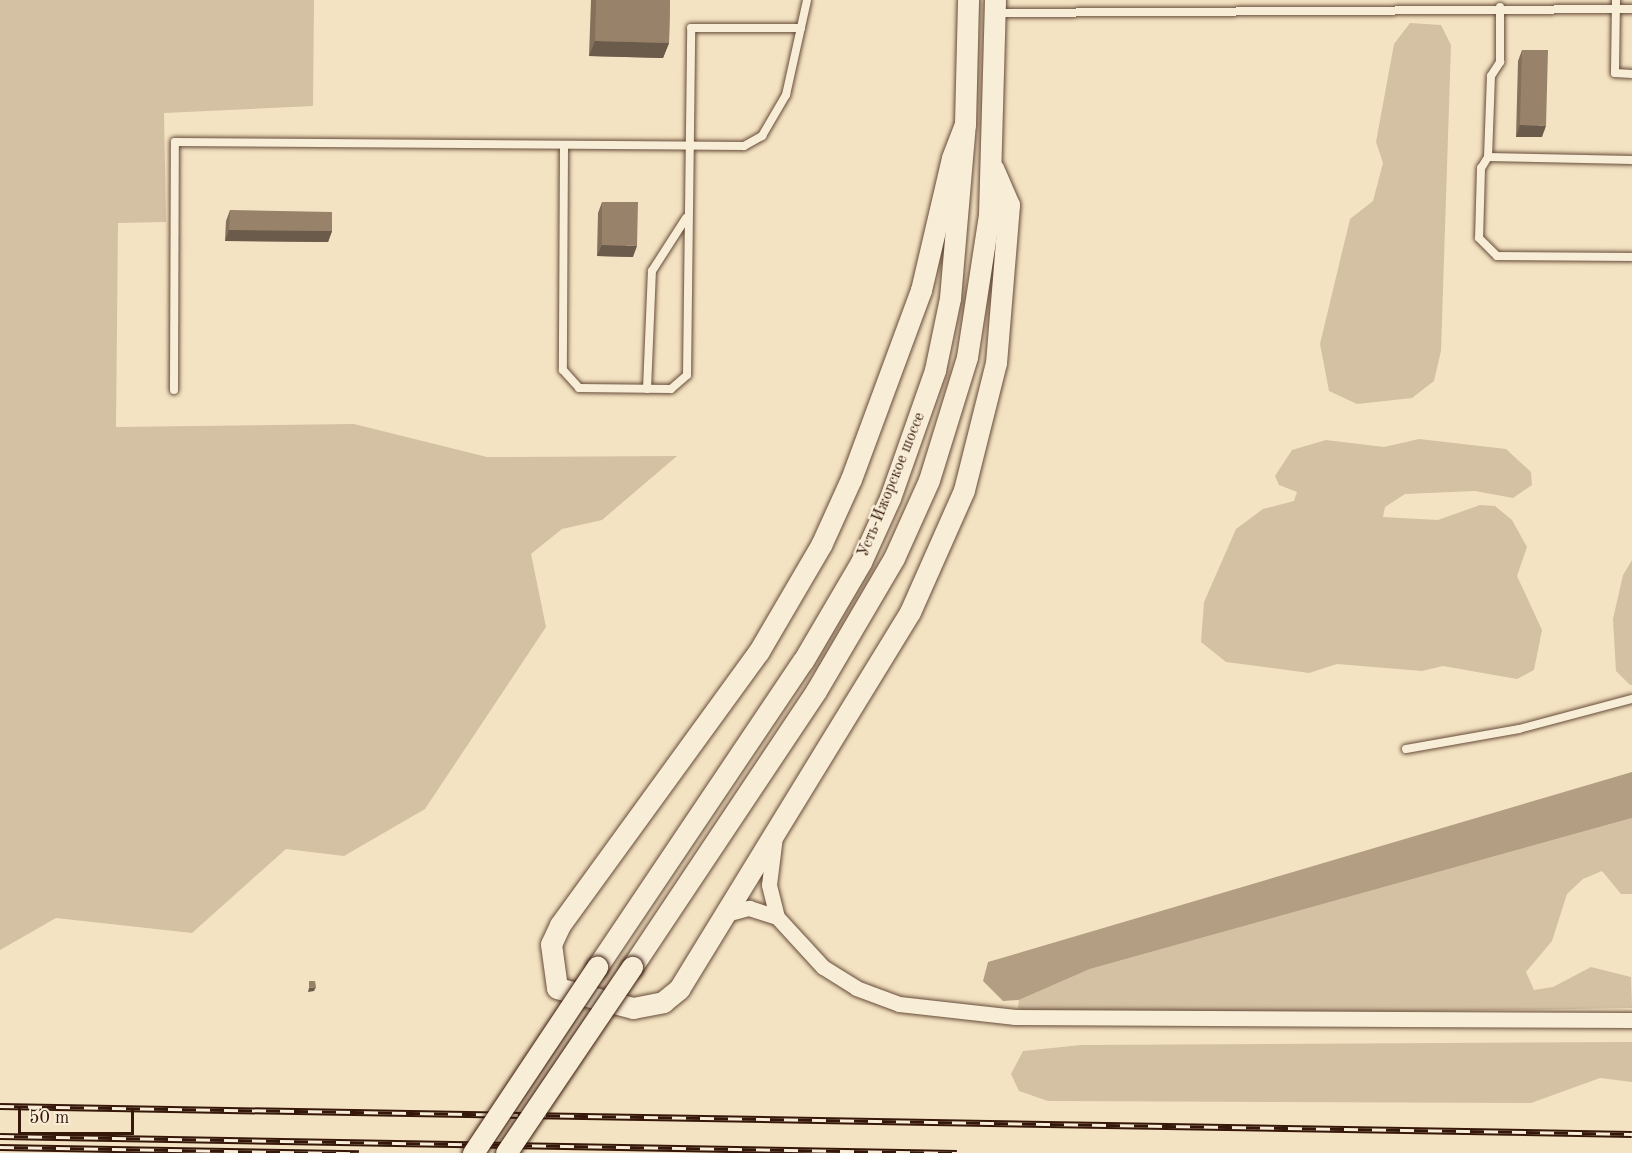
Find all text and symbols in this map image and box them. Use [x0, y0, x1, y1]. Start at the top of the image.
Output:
street label: Усть-Ижорское шоссе [854, 410, 930, 560]
scale bar [21, 1096, 136, 1134]
text: 50 m [29, 1109, 69, 1127]

